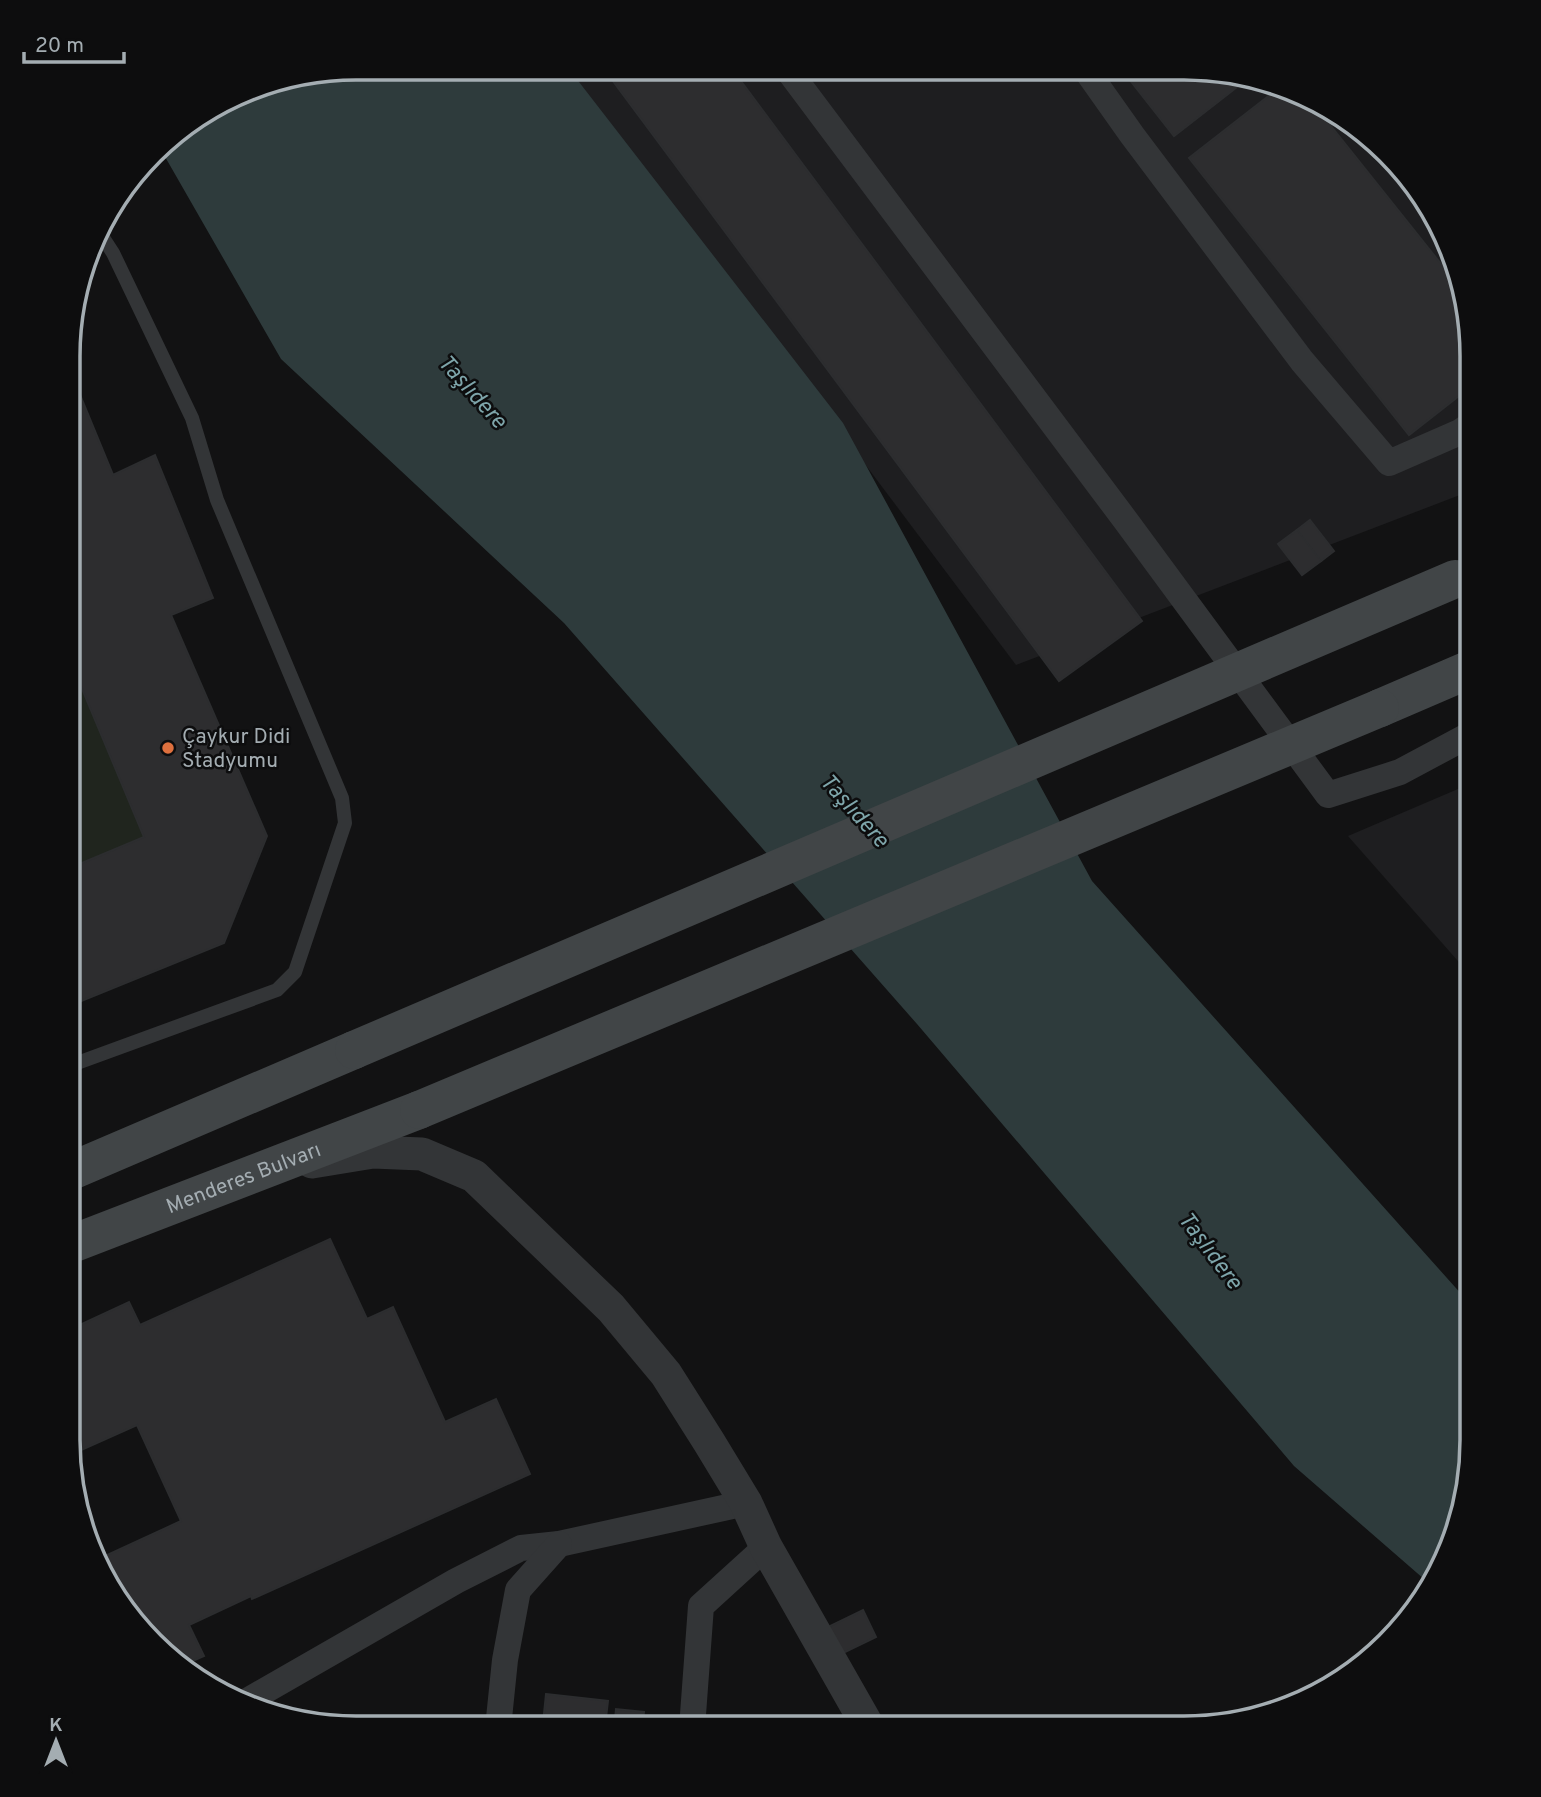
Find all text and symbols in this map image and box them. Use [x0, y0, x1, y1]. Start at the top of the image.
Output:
scale bar [24, 21, 124, 65]
text: 20 m [35, 33, 84, 60]
water label: Taşlıdere [430, 350, 513, 437]
place label: Çaykur Didi Stadyumu [182, 724, 290, 775]
marker: Çaykur Didi Stadyumu [160, 740, 176, 756]
water label: Taşlıdere [812, 769, 895, 856]
street label: Menderes Bulvarı [163, 1137, 325, 1221]
water label: Taşlıdere [1170, 1207, 1248, 1297]
north arrow [21, 1706, 91, 1776]
text: K [49, 1714, 63, 1738]

